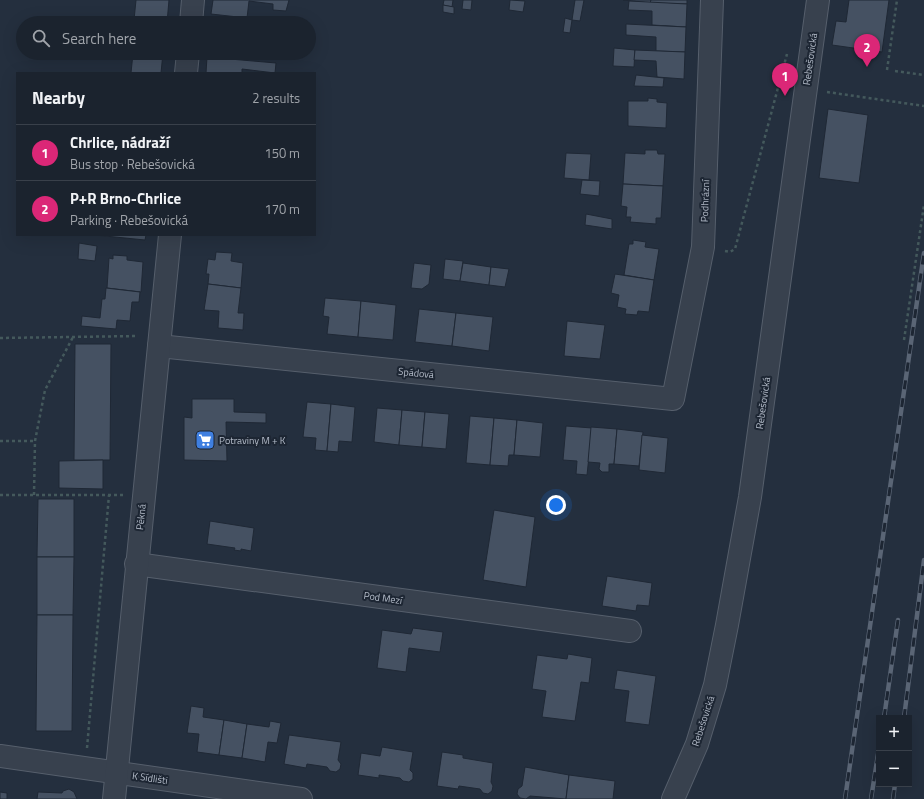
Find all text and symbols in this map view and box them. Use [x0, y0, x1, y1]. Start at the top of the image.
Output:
search box [16, 16, 316, 60]
icon: search [30, 27, 52, 49]
text: Search here [62, 27, 136, 50]
street label: Rebešovická [799, 32, 821, 86]
pin: 2 [854, 34, 880, 67]
pin: 1 [772, 63, 798, 96]
text: Nearby [32, 85, 85, 111]
text: 2 results [252, 88, 300, 108]
text: Chrlice, nádraží [70, 131, 170, 154]
text: 1 [41, 143, 49, 163]
text: 150 m [264, 143, 300, 163]
text: Bus stop · Rebešovická [70, 154, 195, 174]
street label: Podhrázní [697, 179, 713, 222]
text: P+R Brno-Chrlice [70, 187, 181, 210]
text: 2 [41, 199, 49, 219]
text: 170 m [264, 199, 300, 219]
text: Parking · Rebešovická [70, 210, 188, 230]
street label: Spádová [397, 364, 435, 382]
street label: Rebešovická [752, 376, 774, 430]
supermarket icon: Potraviny M + K [194, 429, 216, 451]
place label: Potraviny M + K [219, 433, 286, 448]
your location [546, 495, 566, 515]
street label: Pěkná [132, 503, 150, 531]
street label: Pod Mezí [363, 588, 404, 608]
street label: Rebešovická [688, 694, 718, 748]
map controls [876, 715, 912, 787]
button: + [876, 715, 912, 751]
button: − [876, 751, 912, 787]
street label: K Sídlišti [131, 768, 169, 788]

